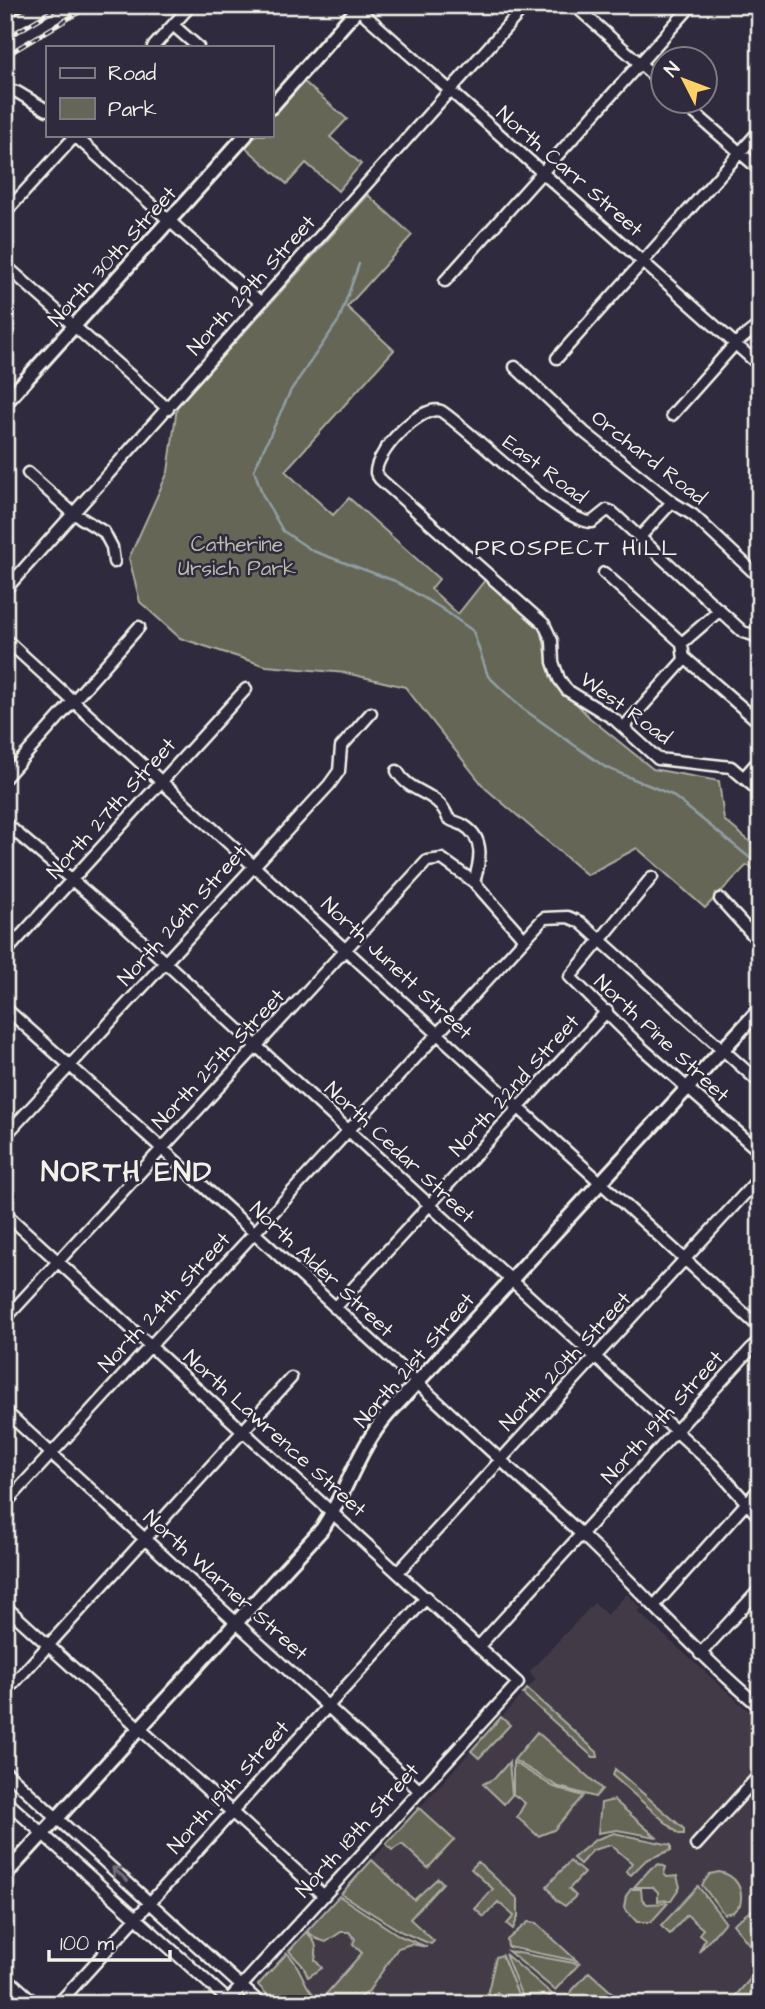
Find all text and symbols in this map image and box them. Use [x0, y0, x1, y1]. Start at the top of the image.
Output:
legend [46, 46, 273, 136]
north arrow [650, 46, 720, 116]
text: N [658, 56, 687, 83]
text: Road [108, 59, 156, 88]
text: Park [108, 95, 157, 124]
street label: North Carr Street [490, 99, 650, 244]
street label: North 30th Street [41, 179, 184, 333]
street label: North 29th Street [180, 208, 323, 362]
street label: Orchard Road [585, 403, 713, 512]
street label: East Road [497, 428, 593, 511]
park label: Catherine Ursich Park [178, 530, 296, 583]
district label: PROSPECT HILL [475, 532, 679, 564]
street label: West Road [574, 665, 678, 752]
street label: North 27th Street [40, 731, 183, 885]
street label: North 26th Street [111, 838, 254, 992]
street label: North Junett Street [314, 890, 479, 1047]
street label: North Pine Street [588, 968, 736, 1109]
street label: North 25th Street [145, 982, 292, 1136]
street label: North 22nd Street [443, 1007, 586, 1163]
street label: North Cedar Street [318, 1075, 482, 1230]
district label: NORTH END [41, 1153, 213, 1192]
street label: North Alder Street [243, 1195, 400, 1344]
street label: North 24th Street [92, 1225, 237, 1379]
street label: North 20th Street [493, 1285, 638, 1437]
street label: North 21st Street [347, 1286, 482, 1434]
street label: North Lawrence Street [177, 1343, 373, 1524]
street label: North 19th Street [595, 1344, 731, 1490]
street label: North Warner Street [137, 1503, 315, 1668]
street label: North 19th Street [161, 1714, 297, 1860]
street label: North 18th Street [289, 1756, 426, 1904]
one-way arrow [112, 1867, 130, 1883]
scale bar [49, 1918, 170, 1962]
text: 100 m [60, 1929, 115, 1958]

